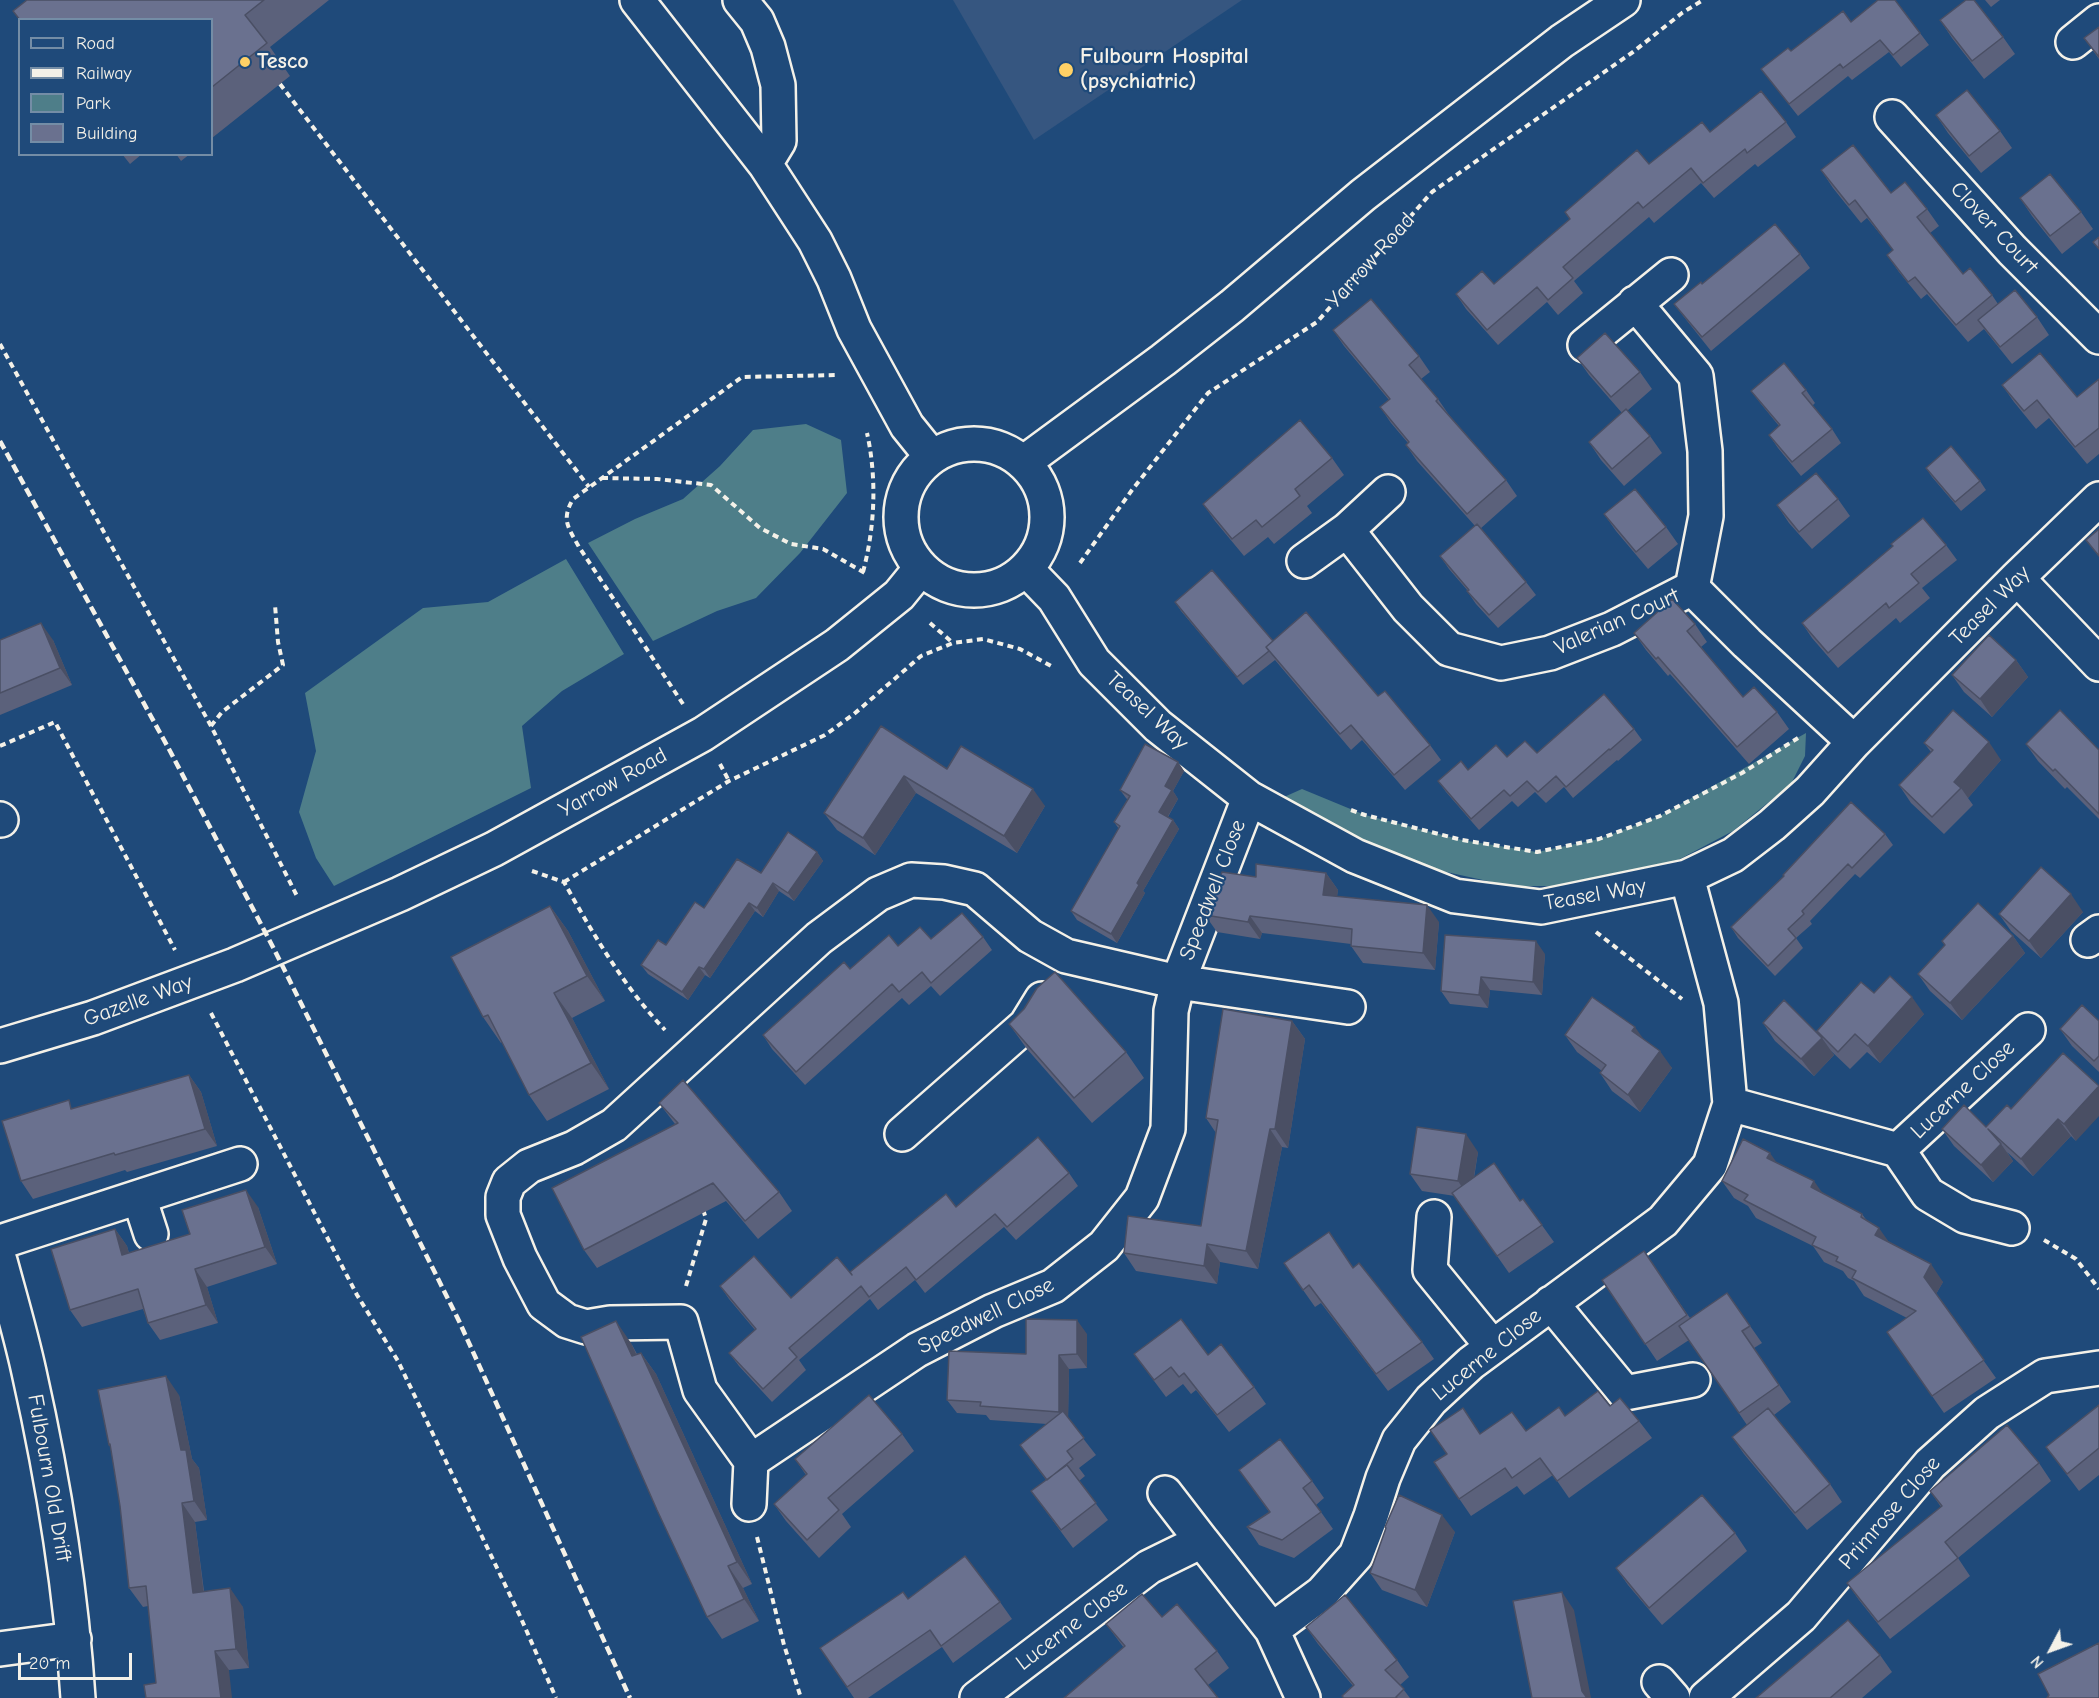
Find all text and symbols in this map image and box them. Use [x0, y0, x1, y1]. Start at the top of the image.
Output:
legend [18, 18, 213, 156]
text: Road [76, 33, 115, 54]
place label: Fulbourn Hospital (psychiatric) [1080, 44, 1249, 96]
place label: Tesco [257, 49, 309, 75]
marker: Tesco [238, 55, 252, 69]
marker: Fulbourn Hospital (psychiatric) [1057, 61, 1075, 79]
text: Railway [76, 63, 132, 84]
text: Park [76, 93, 110, 114]
text: Building [76, 123, 138, 144]
street label: Clover Court [1944, 176, 2044, 280]
street label: Yarrow Road [1321, 208, 1421, 314]
street label: Teasel Way [1944, 560, 2036, 652]
street label: Valerian Court [1551, 583, 1683, 661]
street label: Teasel Way [1100, 666, 1194, 756]
street label: Yarrow Road [554, 742, 672, 824]
street label: Speedwell Close [1174, 816, 1252, 964]
street label: Teasel Way [1542, 873, 1648, 917]
street label: Gazelle Way [80, 969, 196, 1033]
street label: Lucerne Close [1905, 1035, 2021, 1145]
street label: Speedwell Close [914, 1272, 1058, 1360]
street label: Lucerne Close [1427, 1303, 1547, 1407]
street label: Fulbourn Old Drift [21, 1392, 77, 1564]
street label: Primrose Close [1834, 1451, 1946, 1575]
street label: Lucerne Close [1011, 1575, 1133, 1677]
north arrow [2021, 1620, 2081, 1680]
scale bar [21, 1641, 135, 1679]
text: N [2027, 1652, 2048, 1672]
text: 20 m [29, 1653, 70, 1674]

